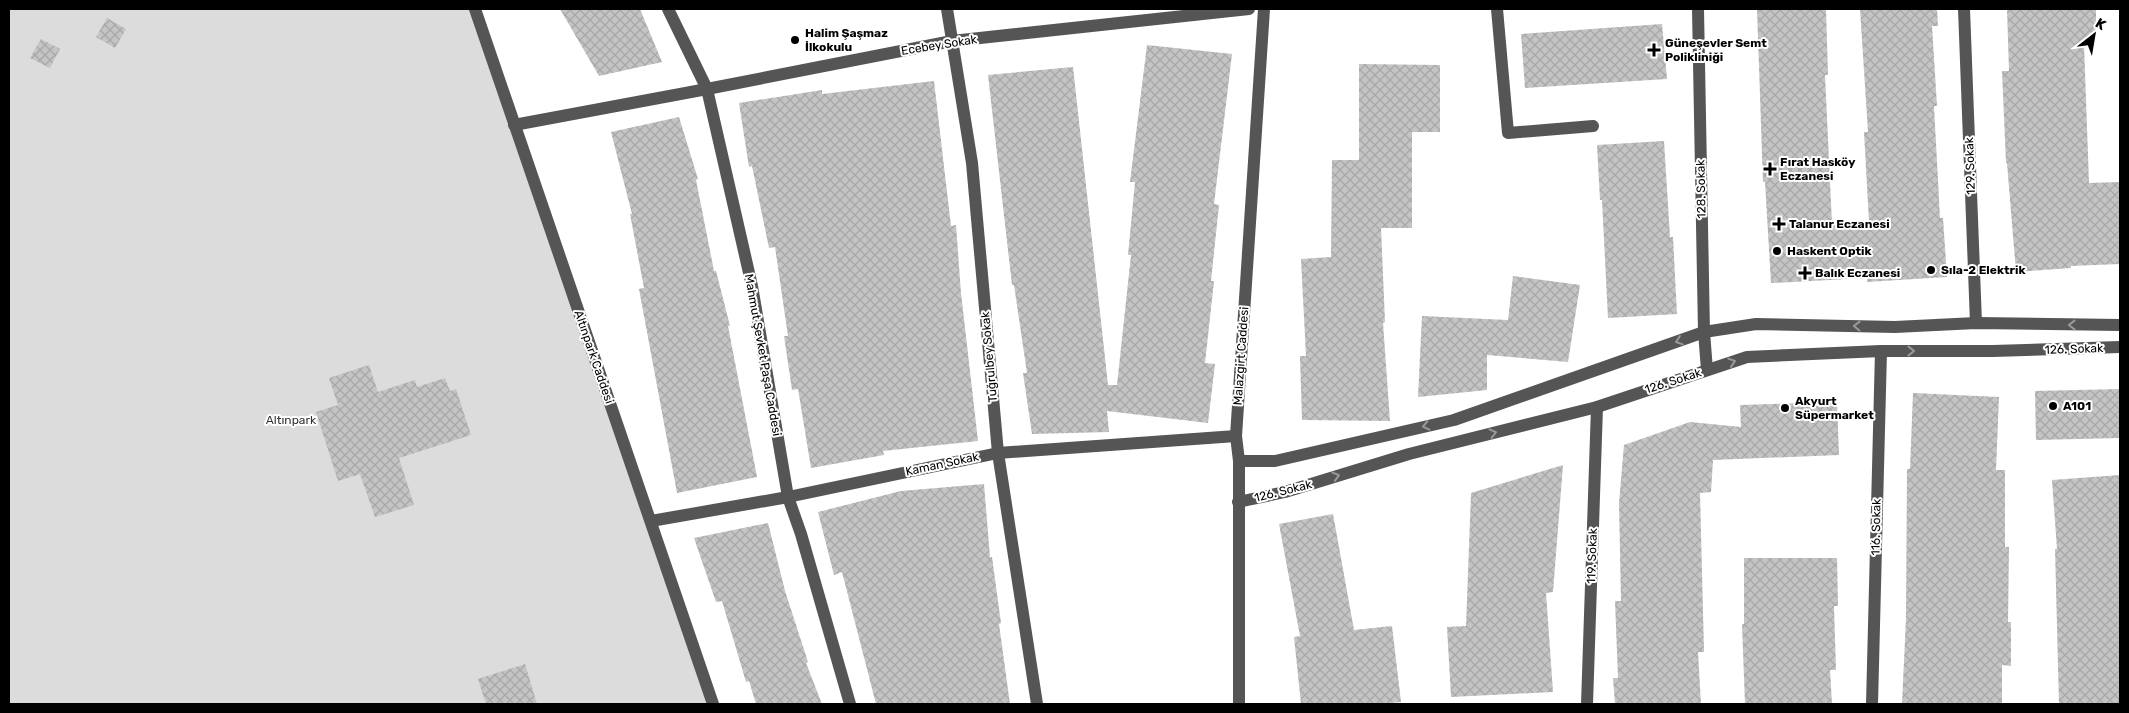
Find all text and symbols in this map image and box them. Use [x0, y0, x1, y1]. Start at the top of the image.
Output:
north arrow [2069, 10, 2119, 60]
text: K [2092, 15, 2109, 34]
place label: Halim Şaşmaz İlkokulu [805, 26, 888, 54]
street label: Ecebey Sokak [900, 32, 979, 58]
marker: Halim Şaşmaz İlkokulu [789, 34, 801, 46]
place label: Güneşevler Semt Polikliniği [1665, 36, 1767, 64]
marker: Güneşevler Semt Polikliniği [1647, 43, 1661, 57]
street label: 129. Sokak [1962, 136, 1978, 195]
place label: Fırat Hasköy Eczanesi [1780, 155, 1855, 183]
street label: 128. Sokak [1693, 159, 1709, 219]
marker: Fırat Hasköy Eczanesi [1764, 163, 1776, 175]
place label: Talanur Eczanesi [1789, 217, 1890, 231]
marker: Talanur Eczanesi [1773, 218, 1785, 230]
place label: Haskent Optik [1787, 244, 1871, 258]
marker: Haskent Optik [1771, 245, 1783, 257]
place label: Sıla-2 Elektrik [1941, 263, 2025, 277]
marker: Sıla-2 Elektrik [1925, 264, 1937, 276]
place label: Balık Eczanesi [1815, 266, 1900, 280]
marker: Balık Eczanesi [1799, 267, 1811, 279]
street label: Mahmut Şevket Paşa Caddesi [742, 273, 784, 437]
street label: Malazgirt Caddesi [1231, 306, 1251, 406]
street label: Altınpark Caddesi [571, 308, 617, 406]
street label: Tuğrulbey Sokak [978, 310, 1000, 403]
one-way arrow [2067, 320, 2075, 330]
one-way arrow [1852, 321, 1860, 331]
one-way arrow [1675, 335, 1683, 345]
street label: 126. Sokak [2044, 341, 2104, 357]
one-way arrow [1908, 346, 1916, 356]
one-way arrow [1728, 357, 1736, 367]
street label: 126. Sokak [1643, 365, 1704, 397]
place label: Akyurt Süpermarket [1795, 394, 1874, 422]
place label: A101 [2063, 399, 2091, 413]
marker: A101 [2047, 400, 2059, 412]
marker: Akyurt Süpermarket [1779, 402, 1791, 414]
park label: Altınpark [266, 413, 317, 427]
one-way arrow [1421, 421, 1430, 431]
one-way arrow [1488, 428, 1497, 439]
street label: Kaman Sokak [904, 449, 981, 479]
one-way arrow [1332, 472, 1340, 482]
street label: 126. Sokak [1253, 477, 1314, 505]
street label: 116. Sokak [1869, 498, 1884, 555]
street label: 119. Sokak [1584, 527, 1600, 584]

